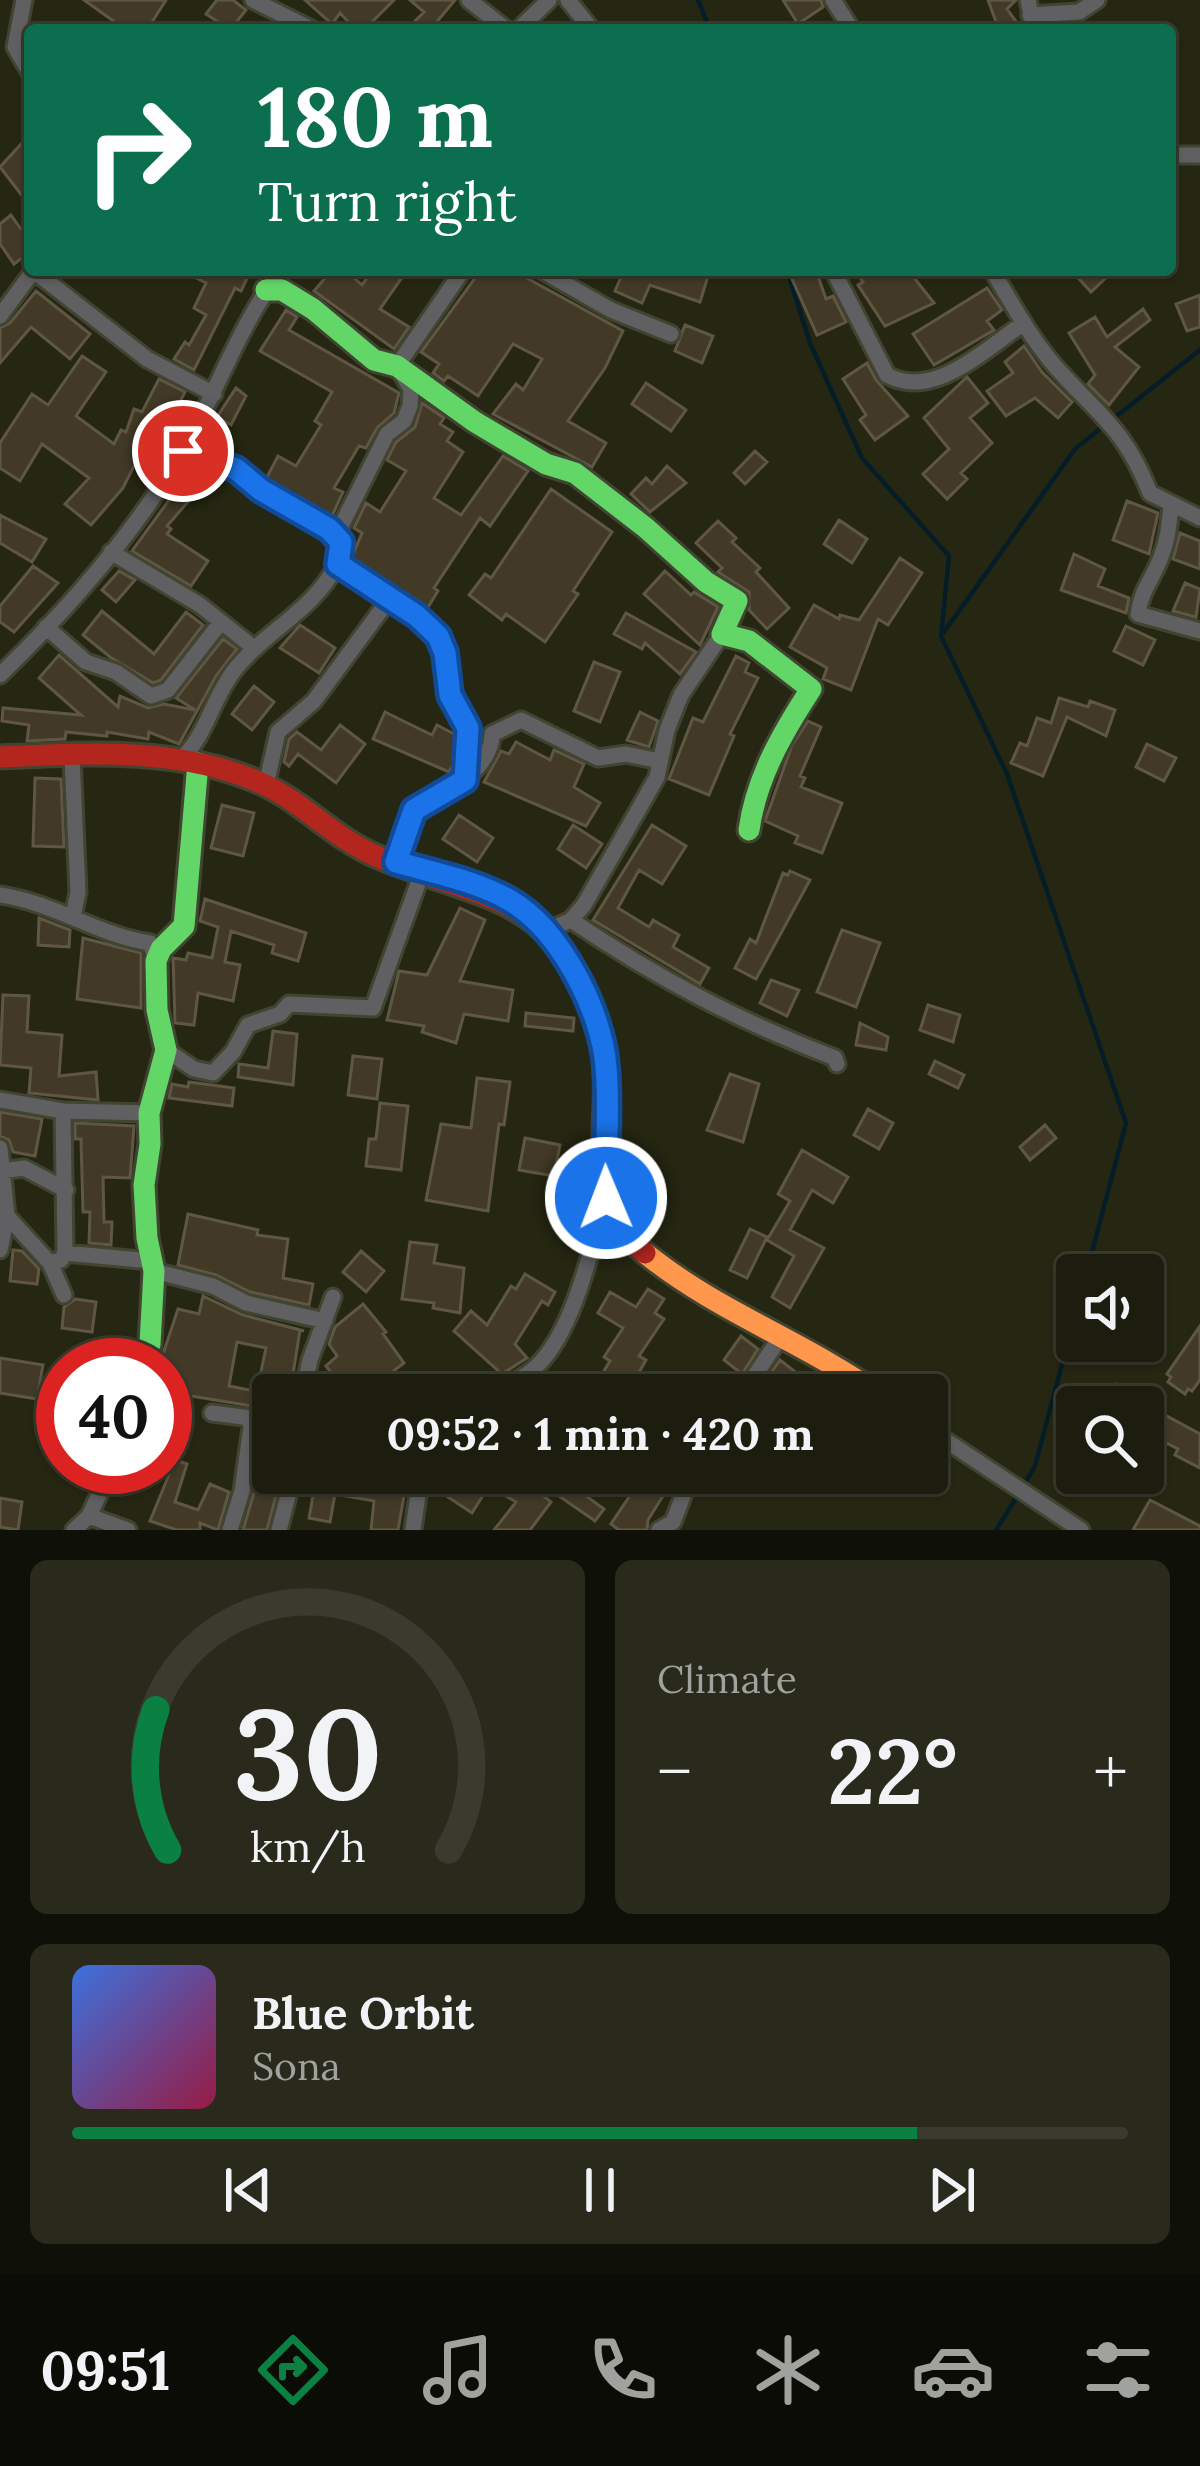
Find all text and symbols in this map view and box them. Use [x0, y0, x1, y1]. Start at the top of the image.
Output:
text: 180 m [258, 62, 493, 170]
icon: right [60, 72, 216, 228]
text: Turn right [258, 167, 517, 236]
pin [132, 400, 234, 502]
icon: arrive [150, 418, 216, 484]
position arrow [543, 1135, 669, 1261]
map controls [1056, 1254, 1164, 1494]
button: sound [1056, 1254, 1164, 1362]
speed limit sign: 40 [36, 1338, 192, 1494]
button: search [1056, 1386, 1164, 1494]
text: 09:52 · 1 min · 420 m [386, 1405, 814, 1462]
text: Climate [657, 1654, 797, 1704]
text: 30 [233, 1673, 382, 1833]
text: 22° [827, 1713, 958, 1829]
text: − [657, 1729, 692, 1813]
text: + [1093, 1729, 1128, 1813]
text: km/h [250, 1819, 365, 1874]
text: Blue Orbit [252, 1984, 474, 2041]
text: Sona [252, 2041, 341, 2091]
icon: previous [215, 2157, 281, 2223]
icon: pause [567, 2157, 633, 2223]
icon: next [919, 2157, 985, 2223]
icon: directions [251, 2328, 335, 2412]
icon: music [416, 2328, 500, 2412]
icon: phone [581, 2328, 665, 2412]
icon: climate [746, 2328, 830, 2412]
icon: car [911, 2328, 995, 2412]
icon: filters [1076, 2328, 1160, 2412]
text: 09:51 [40, 2336, 170, 2405]

